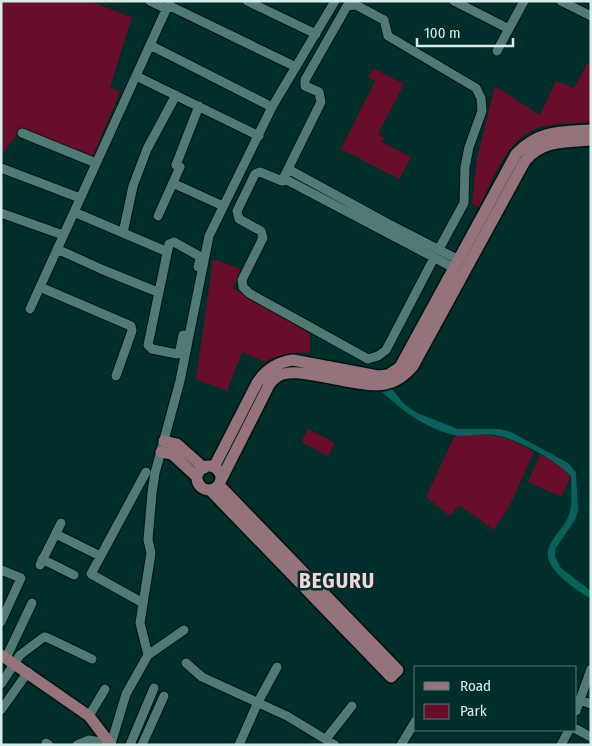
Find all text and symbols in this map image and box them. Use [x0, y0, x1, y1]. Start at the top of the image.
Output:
scale bar [417, 15, 513, 47]
text: 100 m [424, 24, 461, 42]
district label: BEGURU [299, 568, 375, 594]
legend [414, 666, 577, 731]
text: Road [460, 677, 491, 695]
text: Park [460, 702, 487, 720]

